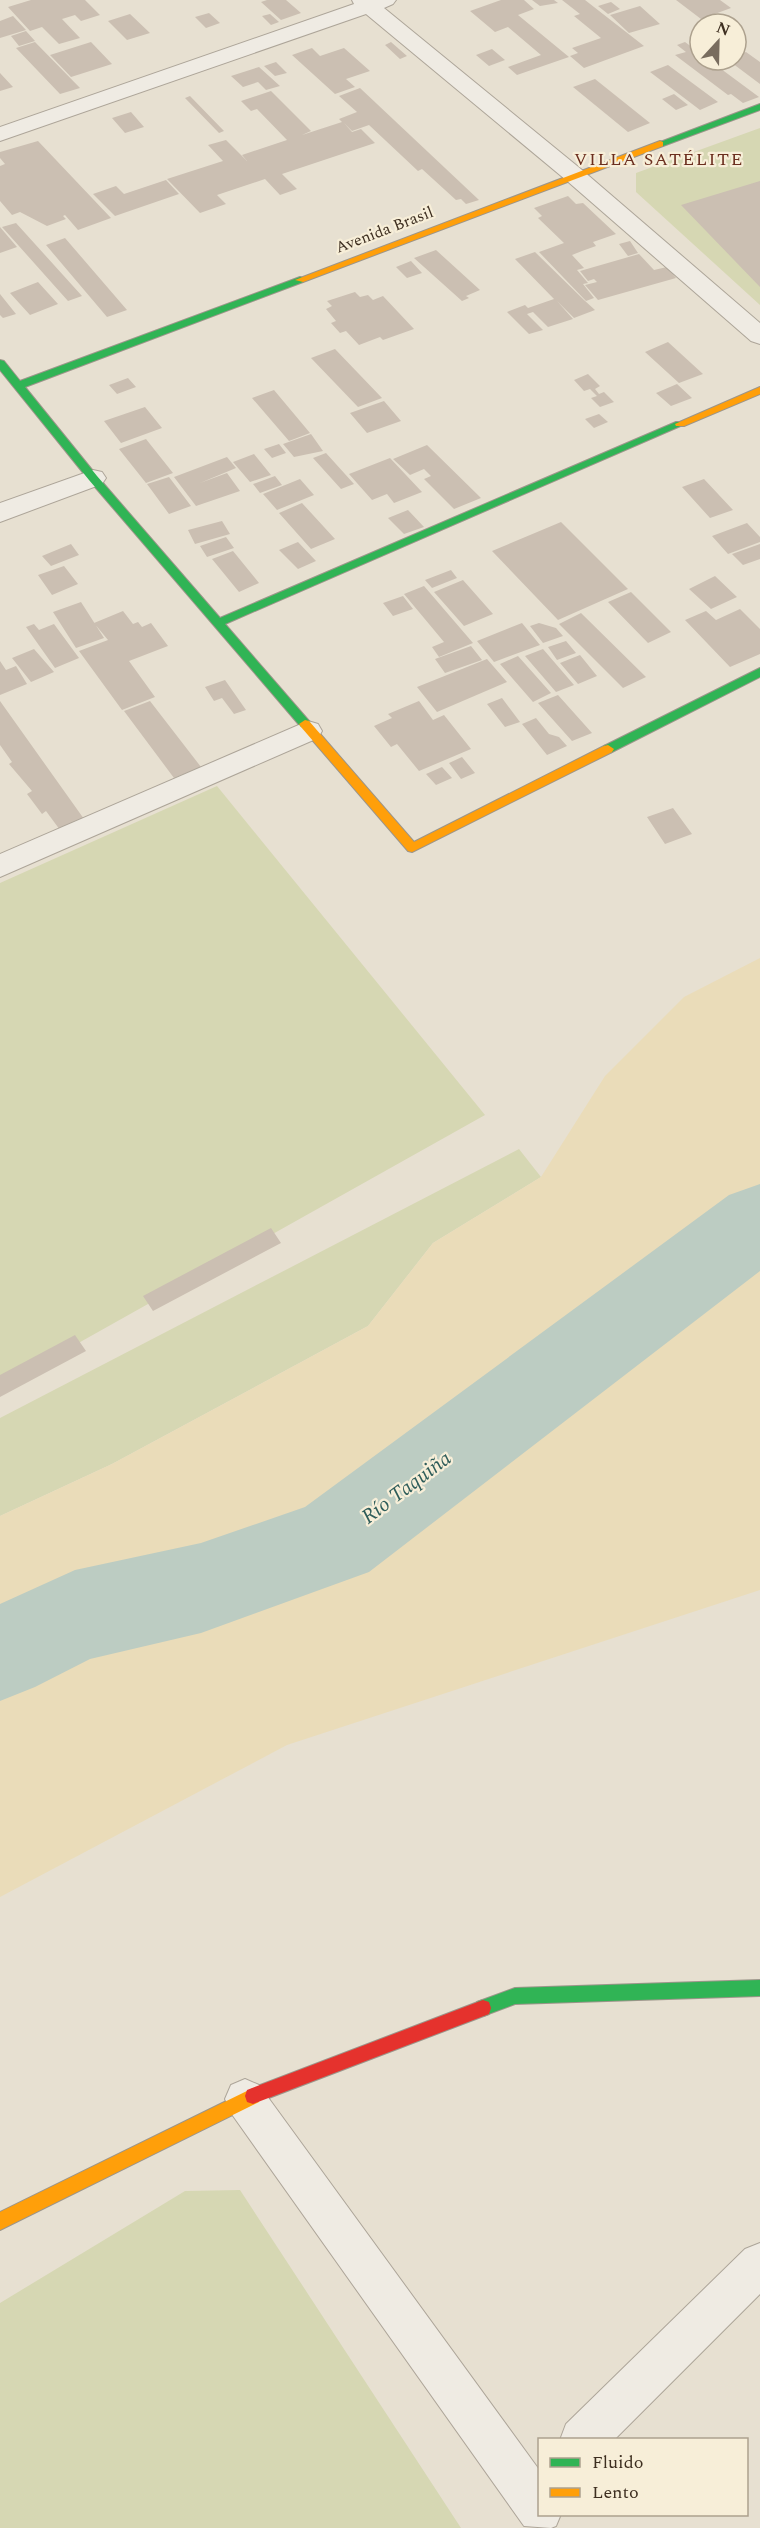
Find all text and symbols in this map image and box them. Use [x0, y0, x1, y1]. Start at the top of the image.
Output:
north arrow [688, 12, 748, 72]
text: N [713, 15, 734, 43]
district label: VILLA SATÉLITE [574, 146, 744, 173]
street label: Avenida Brasil [332, 200, 437, 260]
water label: Río Taquiña [355, 1443, 459, 1532]
legend [538, 2438, 748, 2516]
text: Fluido [592, 2449, 644, 2476]
text: Lento [592, 2479, 639, 2506]

